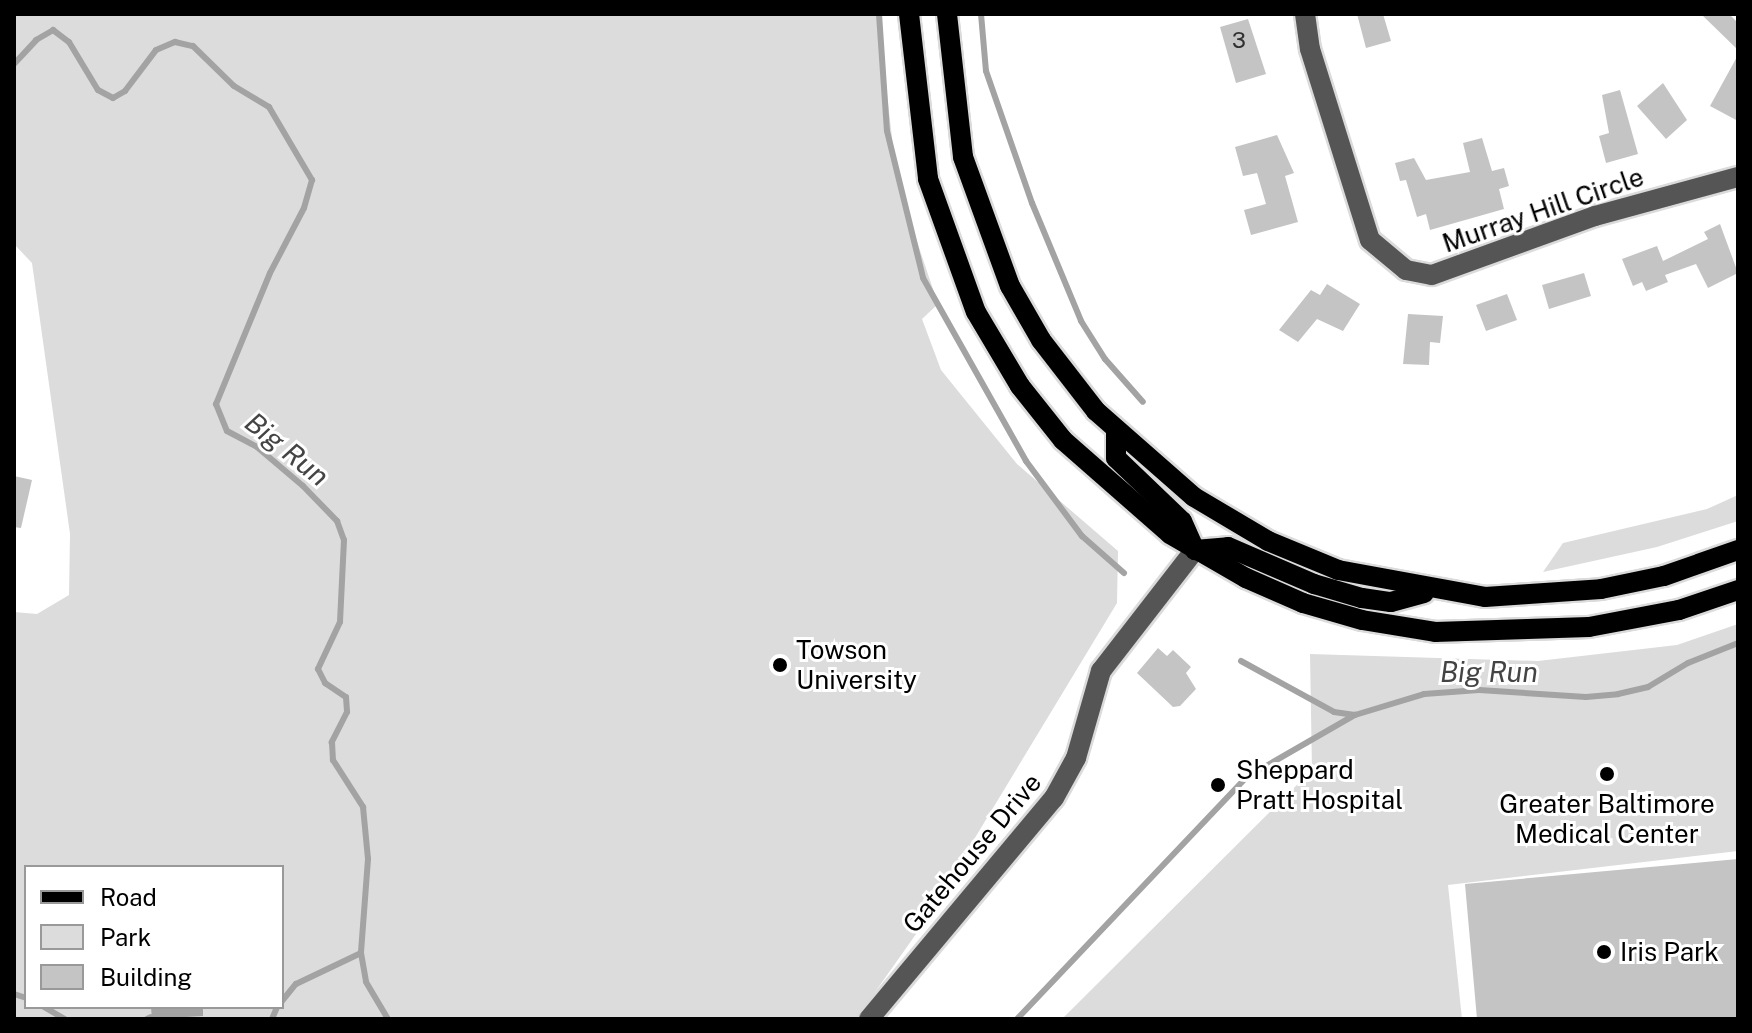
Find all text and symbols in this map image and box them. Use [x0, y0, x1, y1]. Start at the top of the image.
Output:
house number: 3 [1232, 28, 1246, 54]
street label: Murray Hill Circle [1438, 161, 1648, 259]
water label: Big Run [238, 405, 336, 493]
place label: Towson University [796, 634, 917, 696]
water label: Big Run [1440, 655, 1538, 689]
marker: Towson University [771, 656, 789, 674]
place label: Sheppard Pratt Hospital [1236, 754, 1403, 816]
marker: Greater Baltimore Medical Center [1596, 763, 1618, 785]
street label: Gatehouse Drive [896, 767, 1048, 939]
marker: Sheppard Pratt Hospital [1207, 774, 1229, 796]
place label: Greater Baltimore Medical Center [1499, 788, 1715, 850]
legend [24, 865, 284, 1009]
text: Road [100, 883, 157, 911]
text: Park [100, 923, 151, 951]
place label: Iris Park [1620, 936, 1719, 968]
marker: Iris Park [1595, 943, 1613, 961]
text: Building [100, 963, 192, 991]

